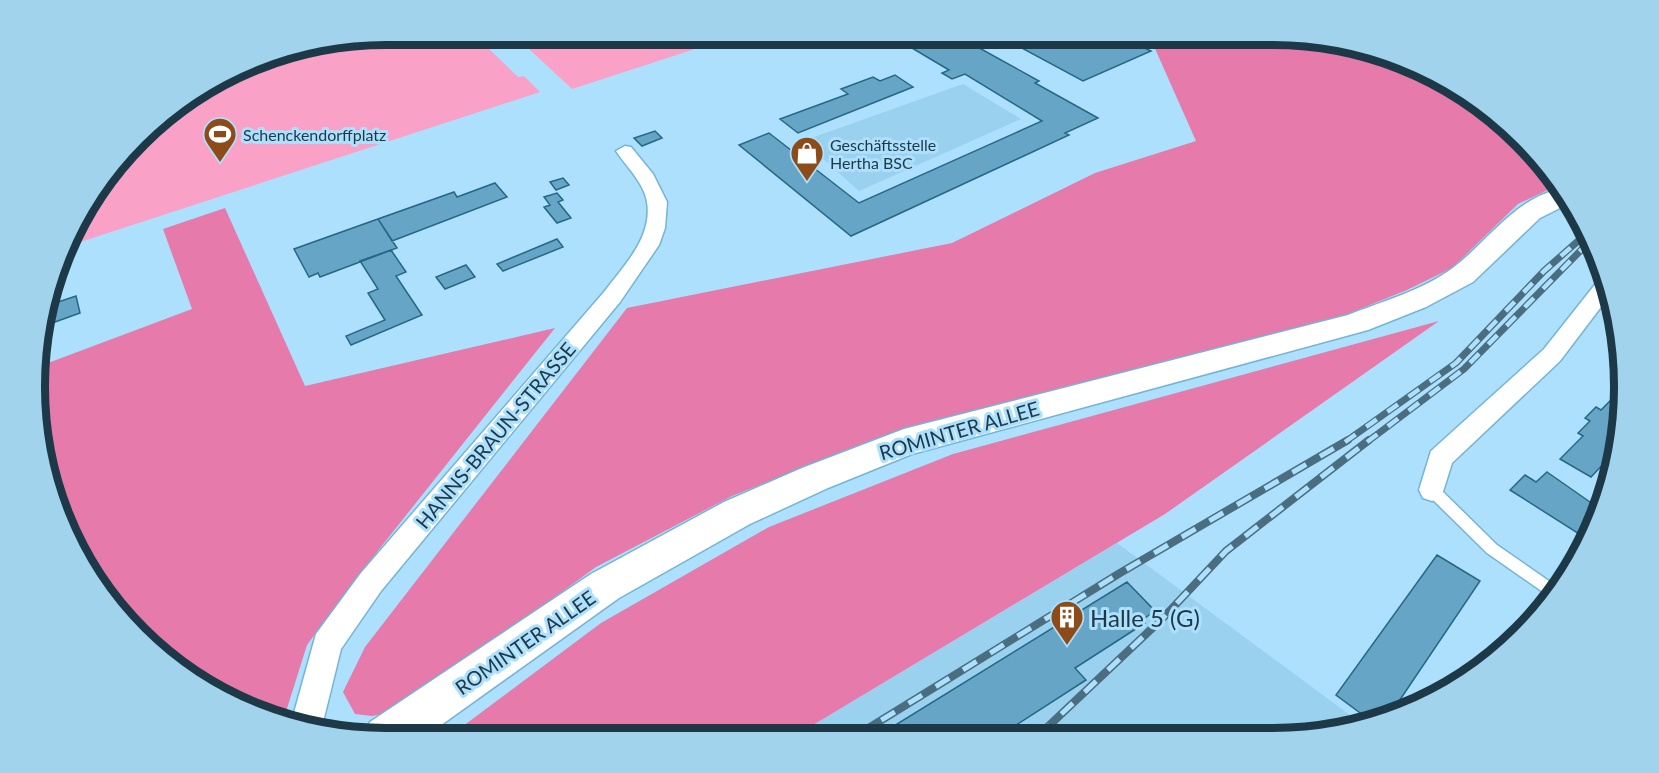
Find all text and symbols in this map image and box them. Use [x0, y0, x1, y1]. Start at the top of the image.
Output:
sports icon: Schenckendorffplatz [202, 116, 238, 163]
place label: Schenckendorffplatz [243, 125, 386, 144]
shop icon: Geschäftsstelle Hertha BSC [789, 135, 825, 182]
place label: Geschäftsstelle Hertha BSC [830, 135, 936, 172]
street label: HANNS-BRAUN-STRASSE [410, 337, 580, 533]
street label: ROMINTER ALLEE [876, 396, 1042, 464]
street label: ROMINTER ALLEE [450, 585, 600, 699]
building icon: Halle 5 (G) [1049, 599, 1085, 646]
place label: Halle 5 (G) [1090, 603, 1200, 632]

